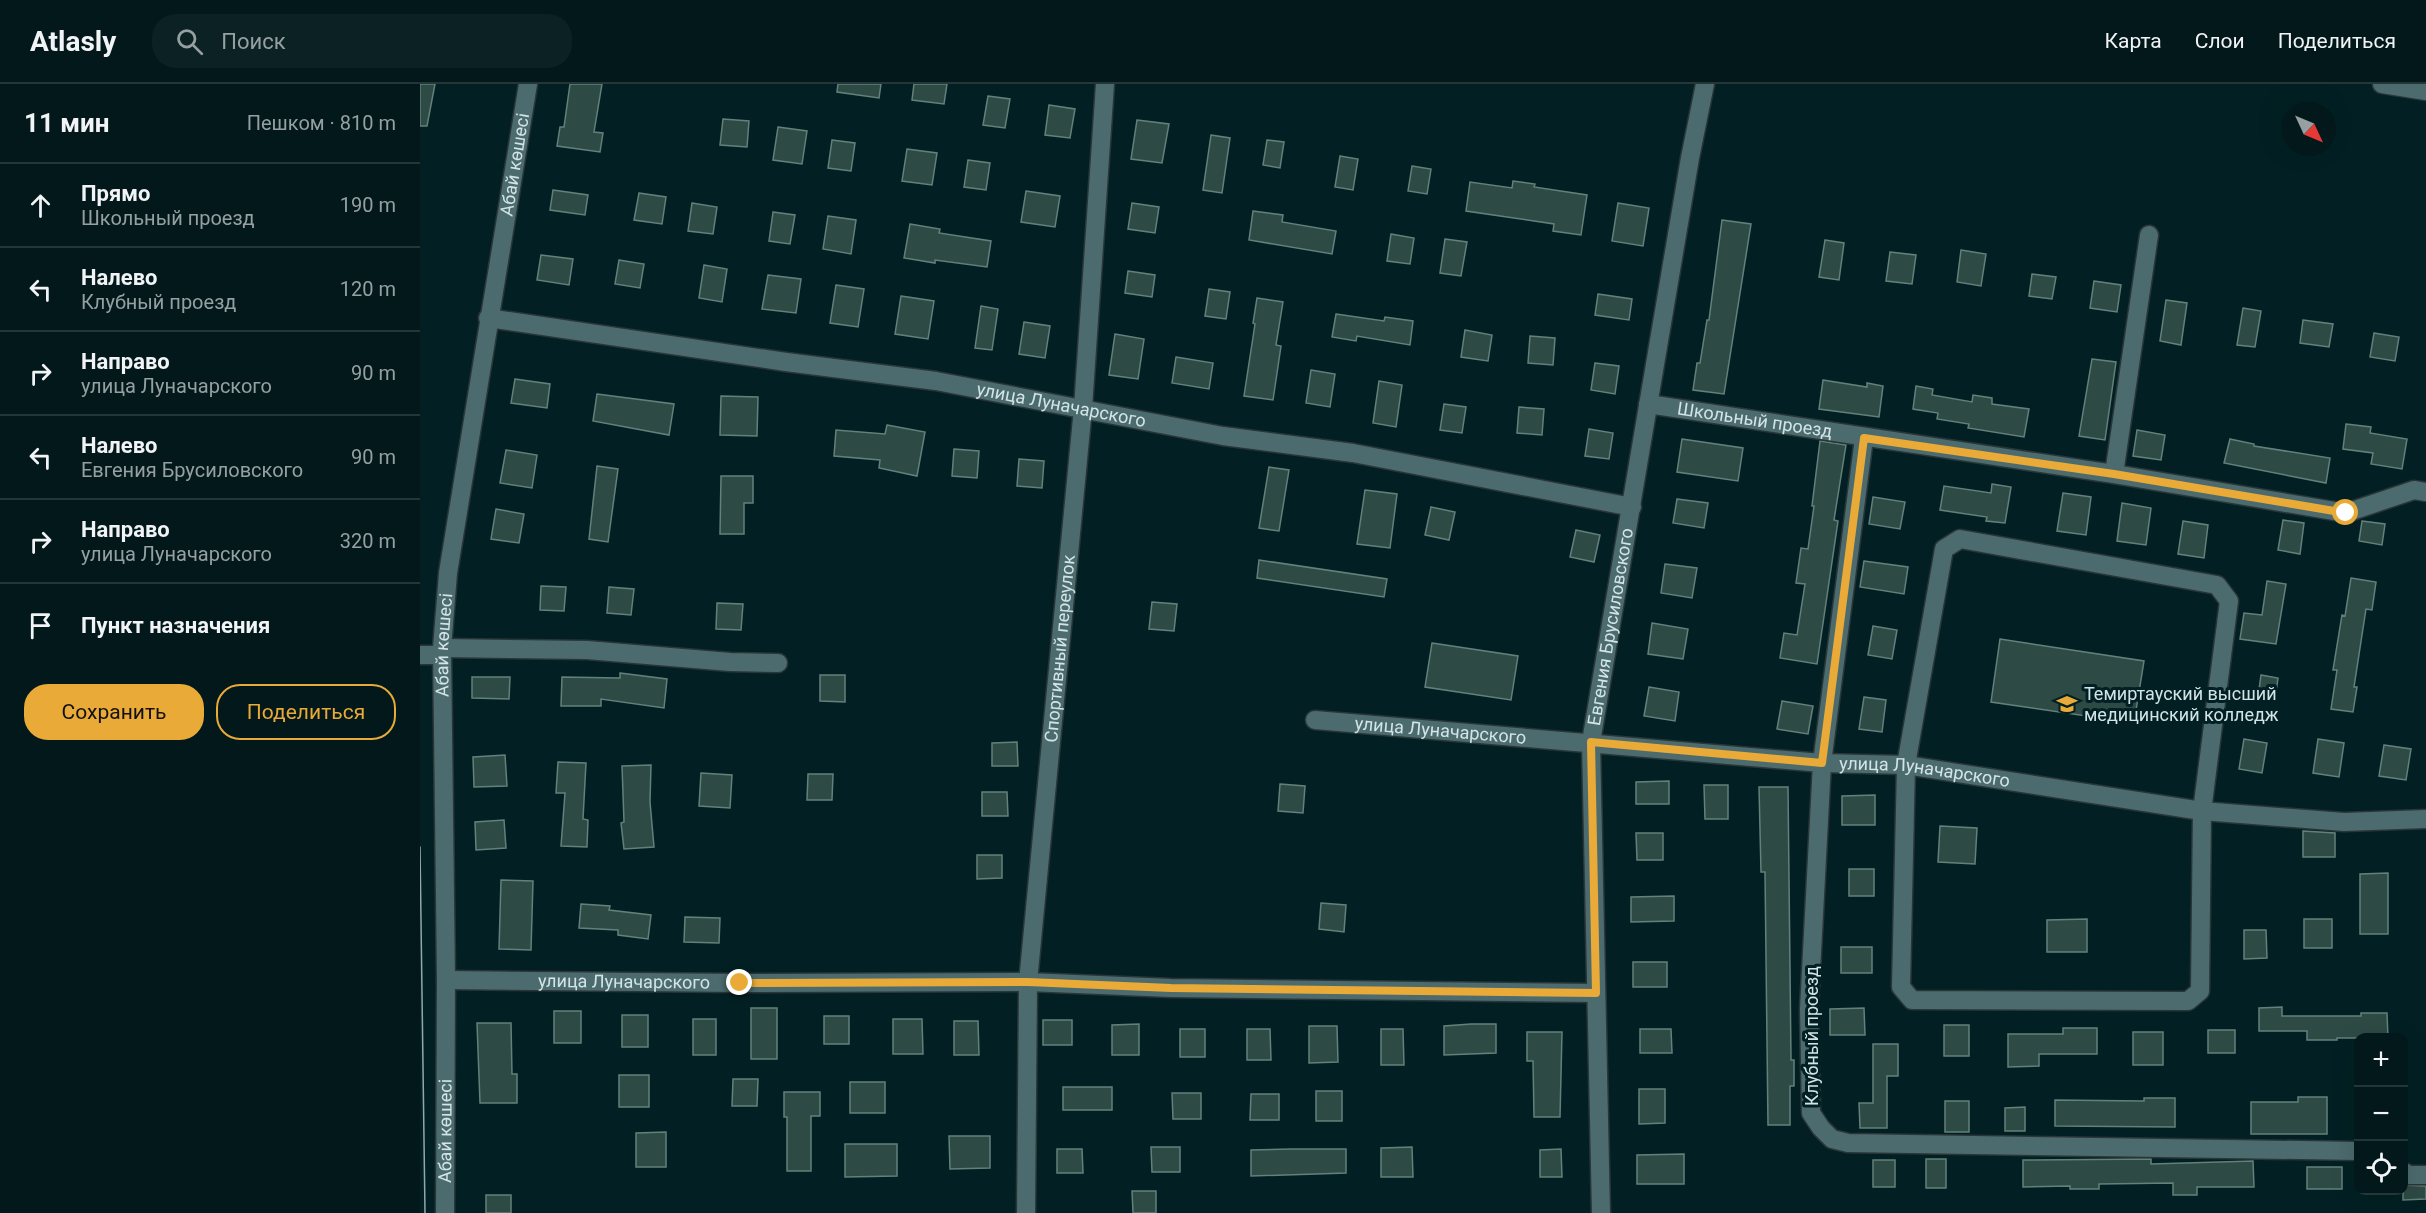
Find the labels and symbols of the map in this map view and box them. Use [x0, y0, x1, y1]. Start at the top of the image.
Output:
north arrow [2282, 102, 2336, 156]
street label: Абай көшесі [496, 112, 533, 218]
street label: улица Луначарского [975, 378, 1148, 431]
street label: Школьный проезд [1676, 398, 1834, 442]
route start [2332, 499, 2358, 525]
street label: Евгения Брусиловского [1583, 526, 1637, 727]
street label: Спортивный переулок [1040, 553, 1079, 743]
street label: Абай көшесі [431, 592, 456, 697]
place label: Темиртауский высший медицинский колледж [2084, 683, 2279, 725]
school or university icon: Темиртауский высший медицинский колледж [2055, 692, 2079, 716]
street label: улица Луначарского [1354, 712, 1527, 748]
street label: улица Луначарского [1839, 752, 2012, 791]
street label: Клубный проезд [1801, 966, 1822, 1106]
route end [726, 969, 752, 995]
street label: улица Луначарского [538, 970, 710, 993]
street label: Абай көшесі [434, 1079, 456, 1183]

